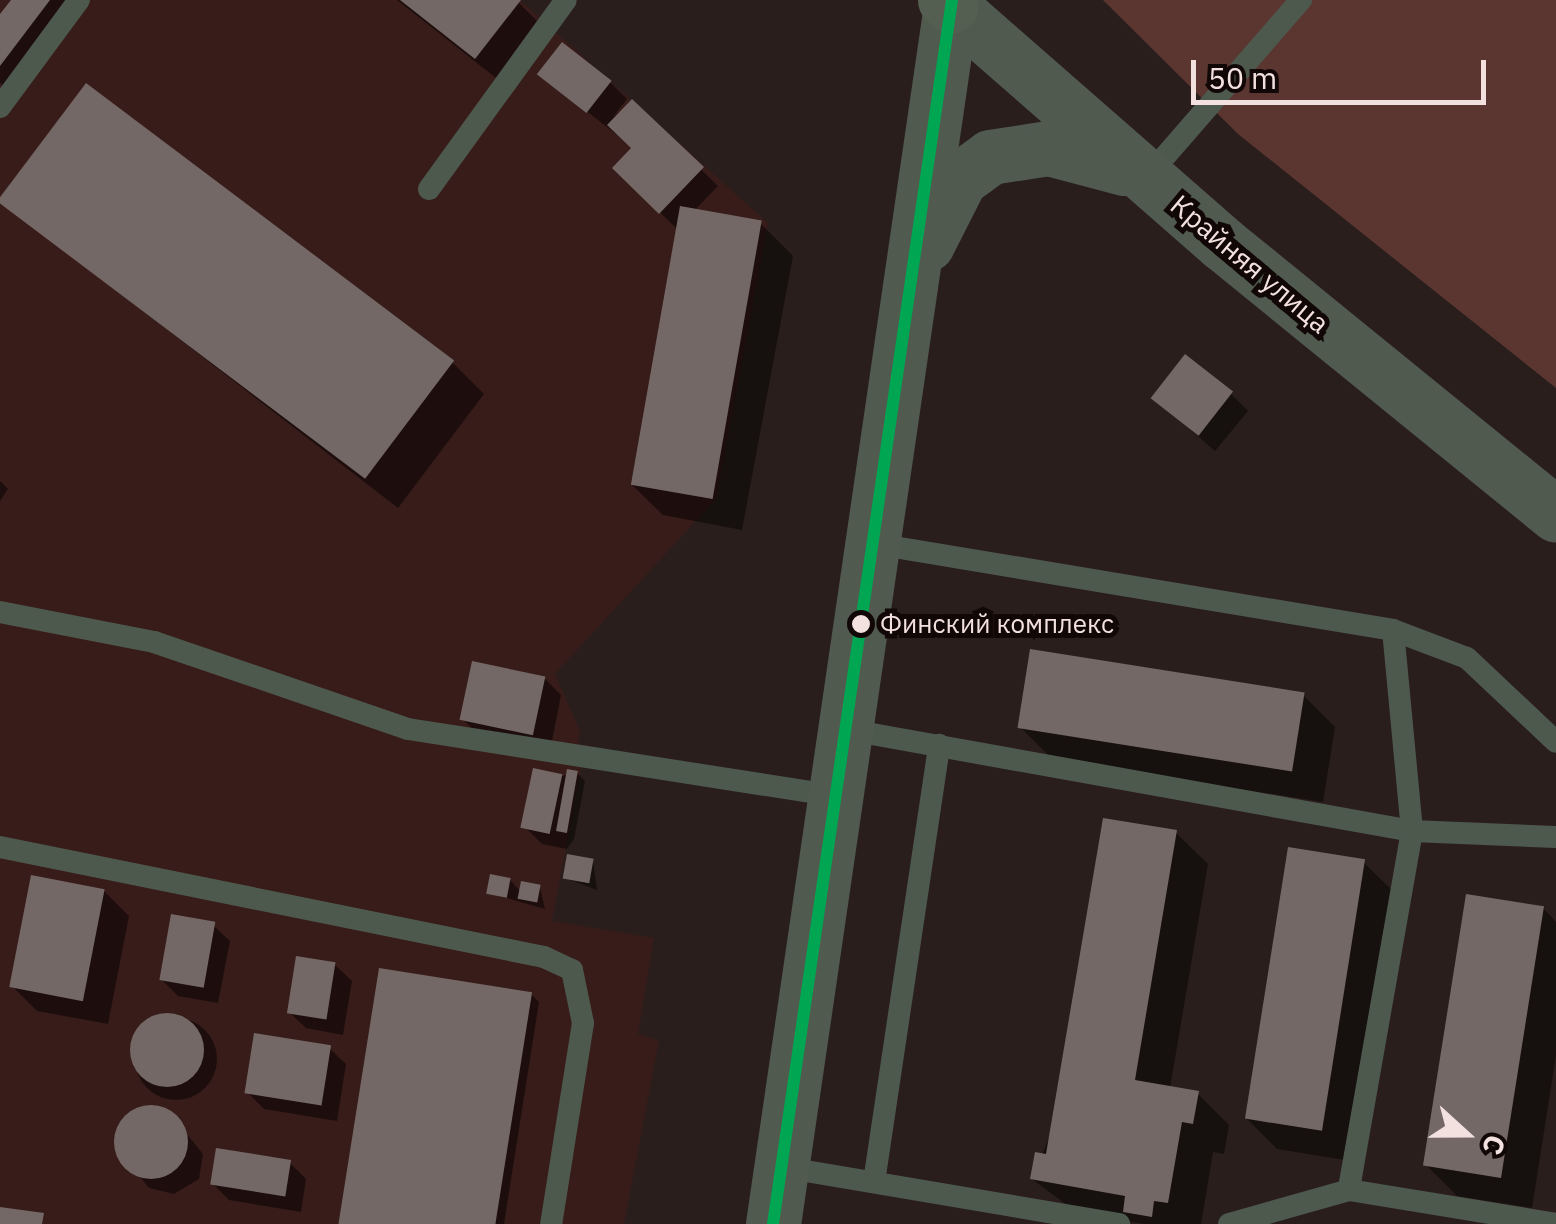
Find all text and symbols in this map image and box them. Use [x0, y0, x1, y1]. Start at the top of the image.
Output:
scale bar [1196, 40, 1491, 102]
text: 50 m [1208, 58, 1277, 97]
street label: Крайняя улица [1164, 188, 1336, 340]
place label: Финский комплекс [880, 608, 1114, 640]
marker: Финский комплекс [851, 614, 871, 634]
north arrow [1416, 1084, 1516, 1184]
text: С [1474, 1130, 1515, 1160]

